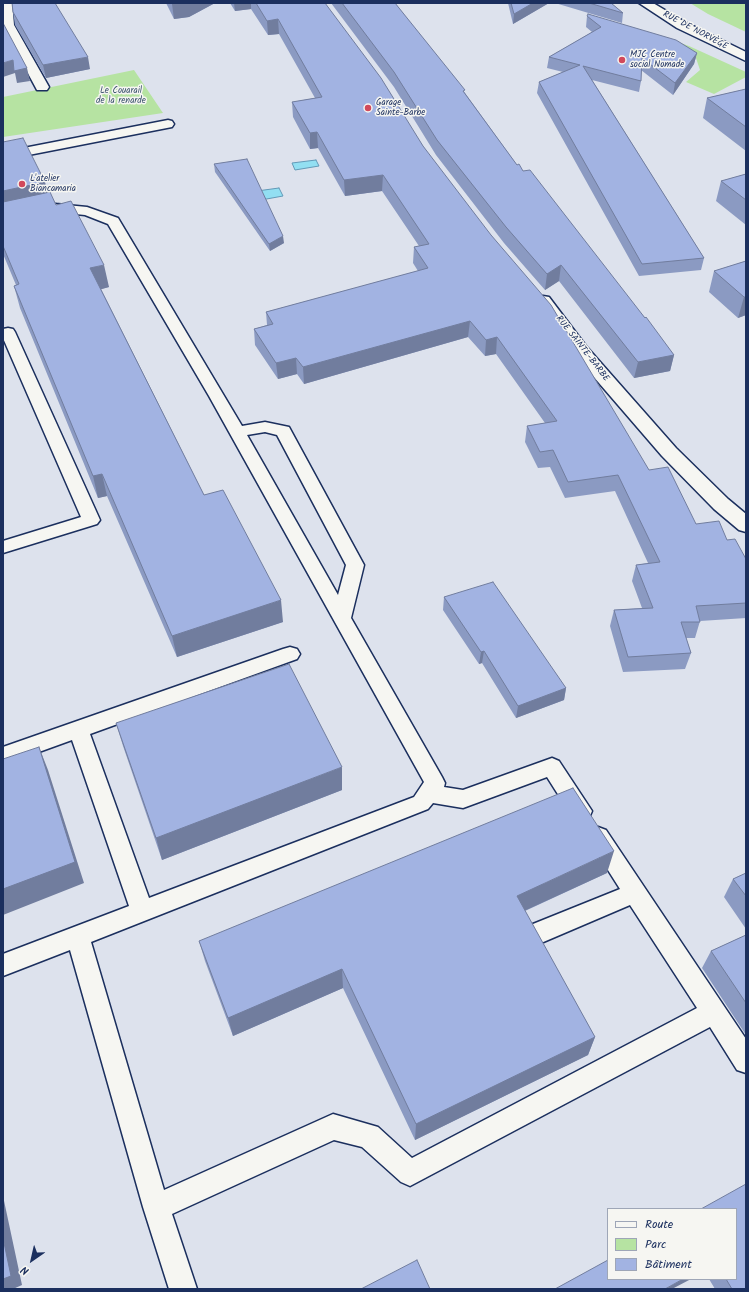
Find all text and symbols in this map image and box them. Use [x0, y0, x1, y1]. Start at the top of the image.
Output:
street label: RUE DE NORVÈGE [661, 9, 729, 53]
place label: MJC Centre social Nomade [630, 50, 684, 71]
marker: MJC Centre social Nomade [617, 55, 627, 65]
park label: Le Couarail de la renarde [96, 86, 146, 107]
place label: Garage Sainte-Barbe [376, 98, 425, 119]
marker: Garage Sainte-Barbe [363, 103, 373, 113]
place label: L'atelier Biancamaria [30, 174, 76, 195]
marker: L'atelier Biancamaria [17, 179, 27, 189]
street label: RUE SAINTE-BARBE [553, 314, 611, 384]
legend [607, 1208, 737, 1280]
text: Route [645, 1215, 673, 1234]
text: Parc [645, 1235, 666, 1254]
north arrow [12, 1240, 52, 1280]
text: Bâtiment [645, 1255, 692, 1274]
text: N [17, 1261, 33, 1279]

